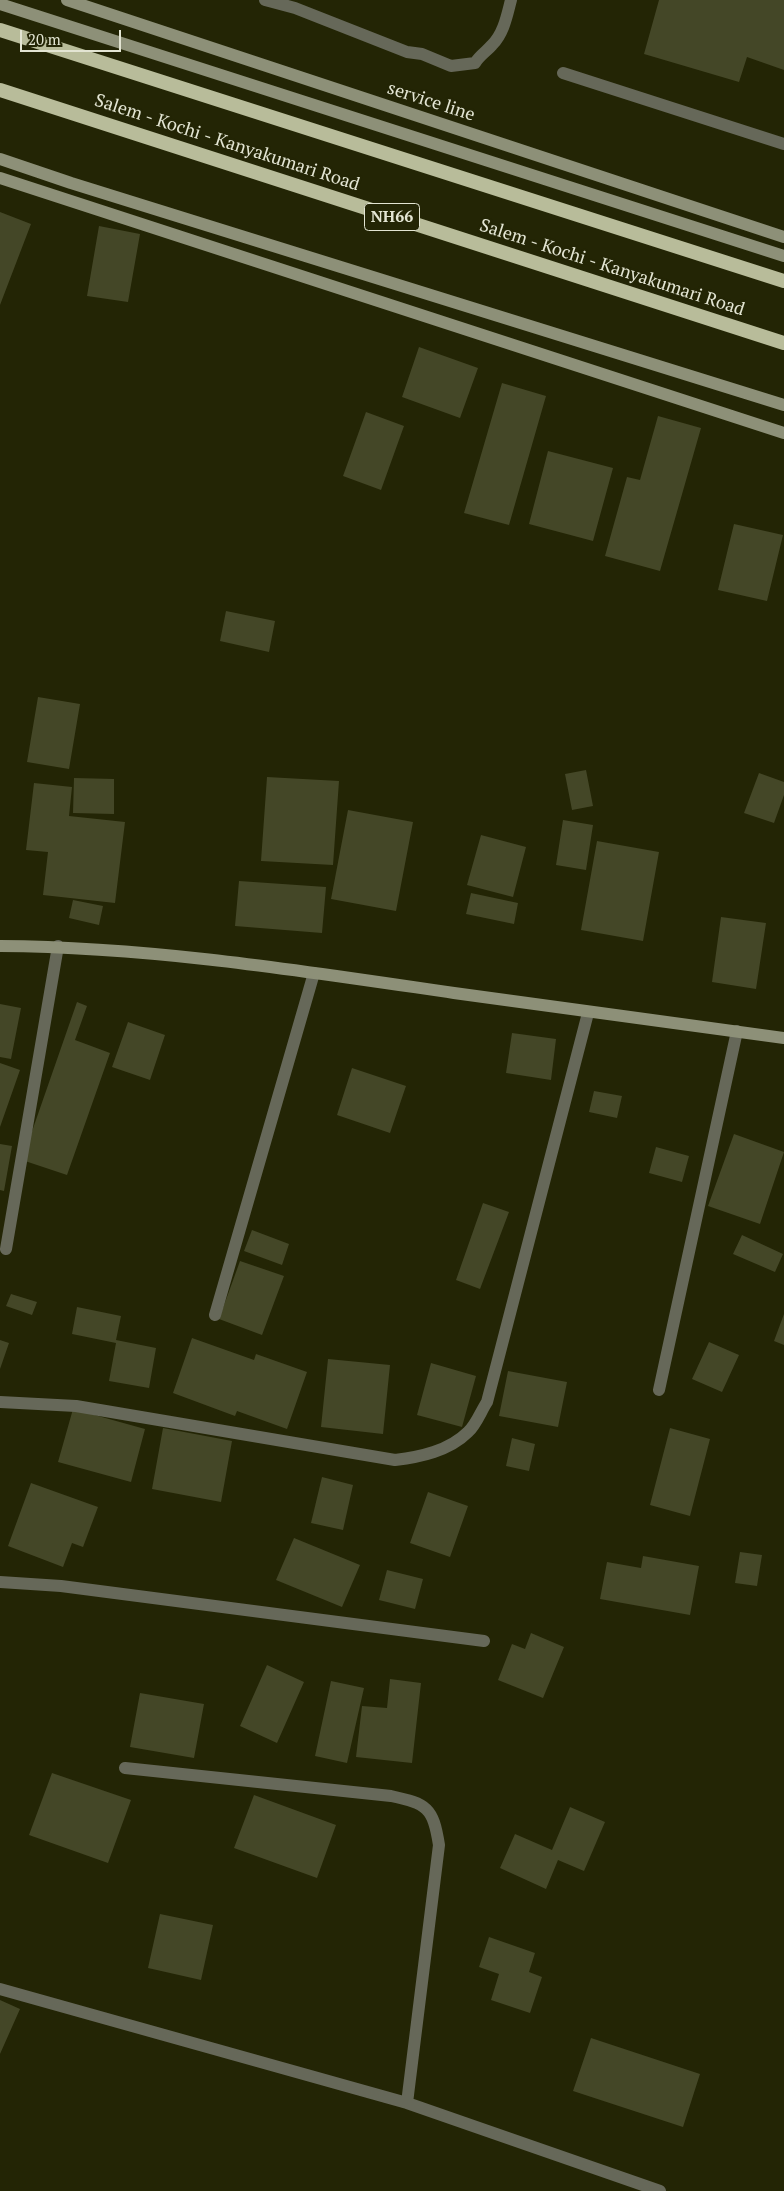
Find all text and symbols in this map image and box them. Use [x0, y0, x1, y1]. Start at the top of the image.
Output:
scale bar [22, 20, 124, 52]
text: 20 m [28, 29, 61, 49]
street label: service line [385, 78, 477, 126]
street label: Salem - Kochi - Kanyakumari Road [92, 90, 362, 196]
road number: NH66 [364, 203, 420, 230]
street label: Salem - Kochi - Kanyakumari Road [477, 215, 747, 321]

